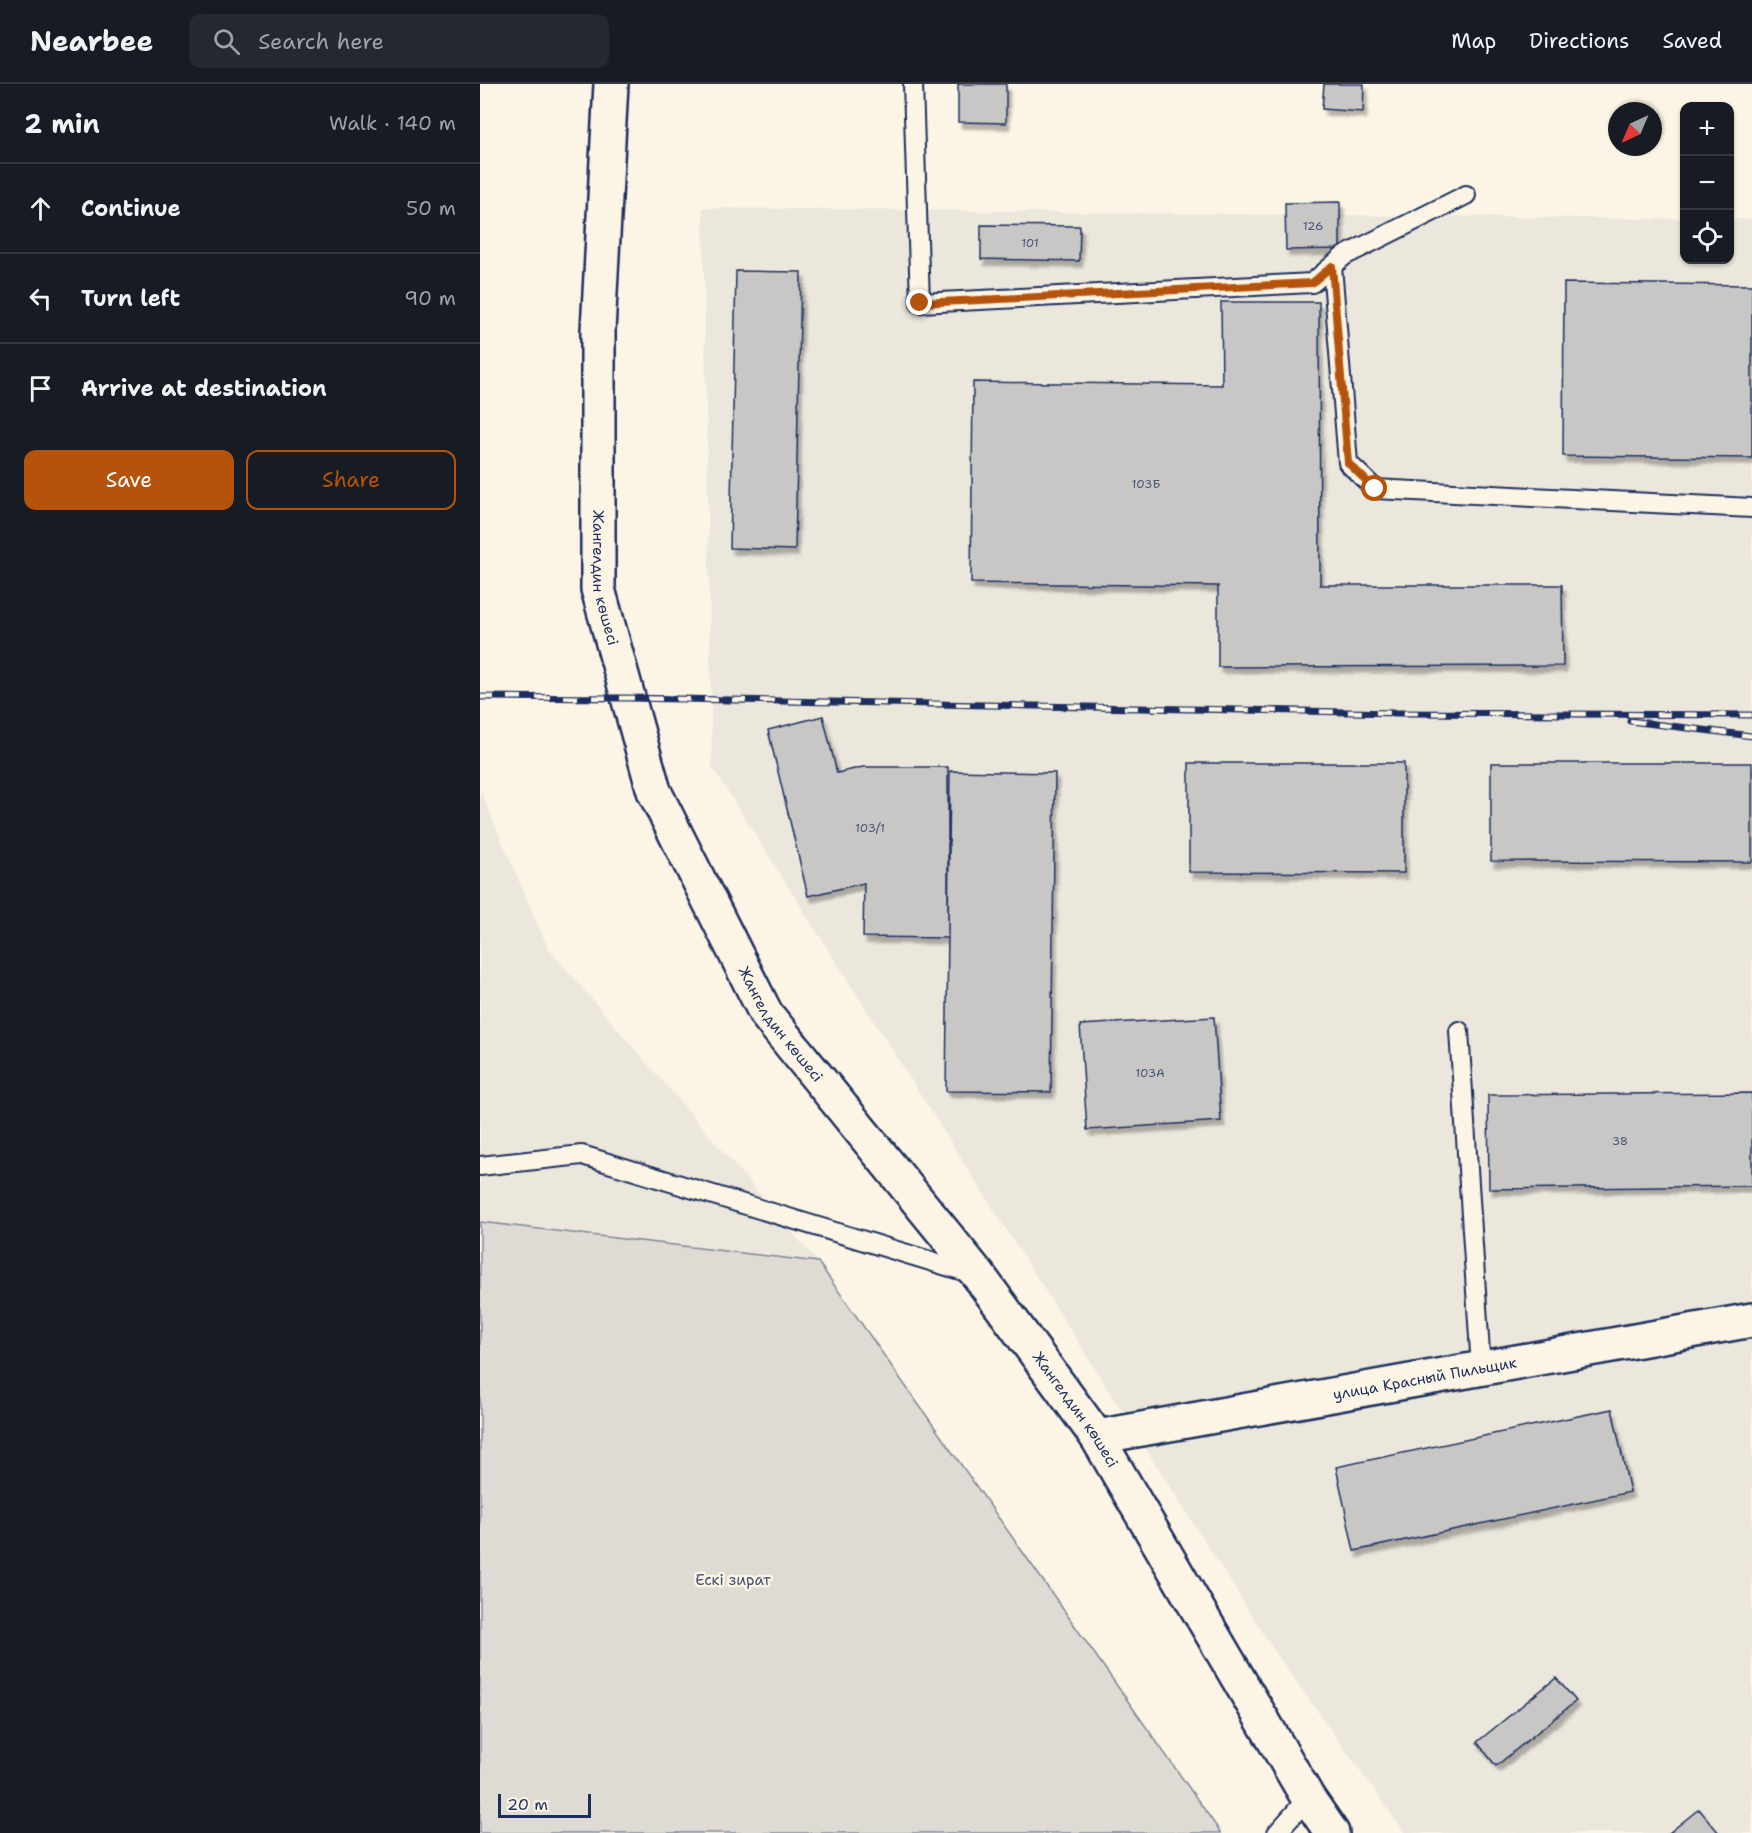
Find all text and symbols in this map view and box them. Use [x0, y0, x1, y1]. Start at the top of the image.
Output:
search box [189, 14, 609, 68]
text: Nearbee [30, 22, 153, 60]
icon: search [210, 25, 243, 58]
text: Search here [258, 27, 384, 56]
text: Map [1451, 27, 1496, 55]
text: Directions [1529, 27, 1629, 55]
text: Saved [1662, 27, 1722, 55]
north arrow [1608, 102, 1662, 156]
map controls [1680, 102, 1734, 264]
button: + [1680, 102, 1734, 156]
text: 2 min [24, 106, 100, 141]
text: Walk · 140 m [329, 110, 456, 136]
button: − [1680, 156, 1734, 210]
icon: ahead [24, 192, 57, 225]
text: Continue [81, 194, 181, 223]
text: 50 m [406, 195, 456, 221]
button: locate [1680, 210, 1734, 264]
house number: 126 [1303, 218, 1323, 234]
house number: 101 [1021, 235, 1039, 251]
icon: left [24, 282, 57, 315]
text: Turn left [81, 284, 180, 313]
text: 90 m [404, 285, 456, 311]
route end [906, 289, 932, 315]
icon: arrive [24, 372, 57, 405]
text: Arrive at destination [81, 374, 327, 403]
button: Save [24, 450, 234, 510]
button: Share [246, 450, 456, 510]
route start [1361, 475, 1387, 501]
house number: 103Б [1132, 476, 1160, 492]
street label: Жангелдин көшесі [588, 510, 623, 648]
house number: 103/1 [855, 820, 885, 836]
street label: Жангелдин көшесі [734, 963, 827, 1086]
house number: 103A [1135, 1065, 1165, 1081]
house number: 38 [1612, 1133, 1628, 1149]
street label: Жангелдин көшесі [1028, 1348, 1123, 1471]
street label: улица Красный Пильщик [1331, 1352, 1518, 1405]
park label: Ескі зират [695, 1570, 771, 1590]
scale bar [498, 1791, 591, 1818]
text: 20 m [507, 1794, 548, 1815]

